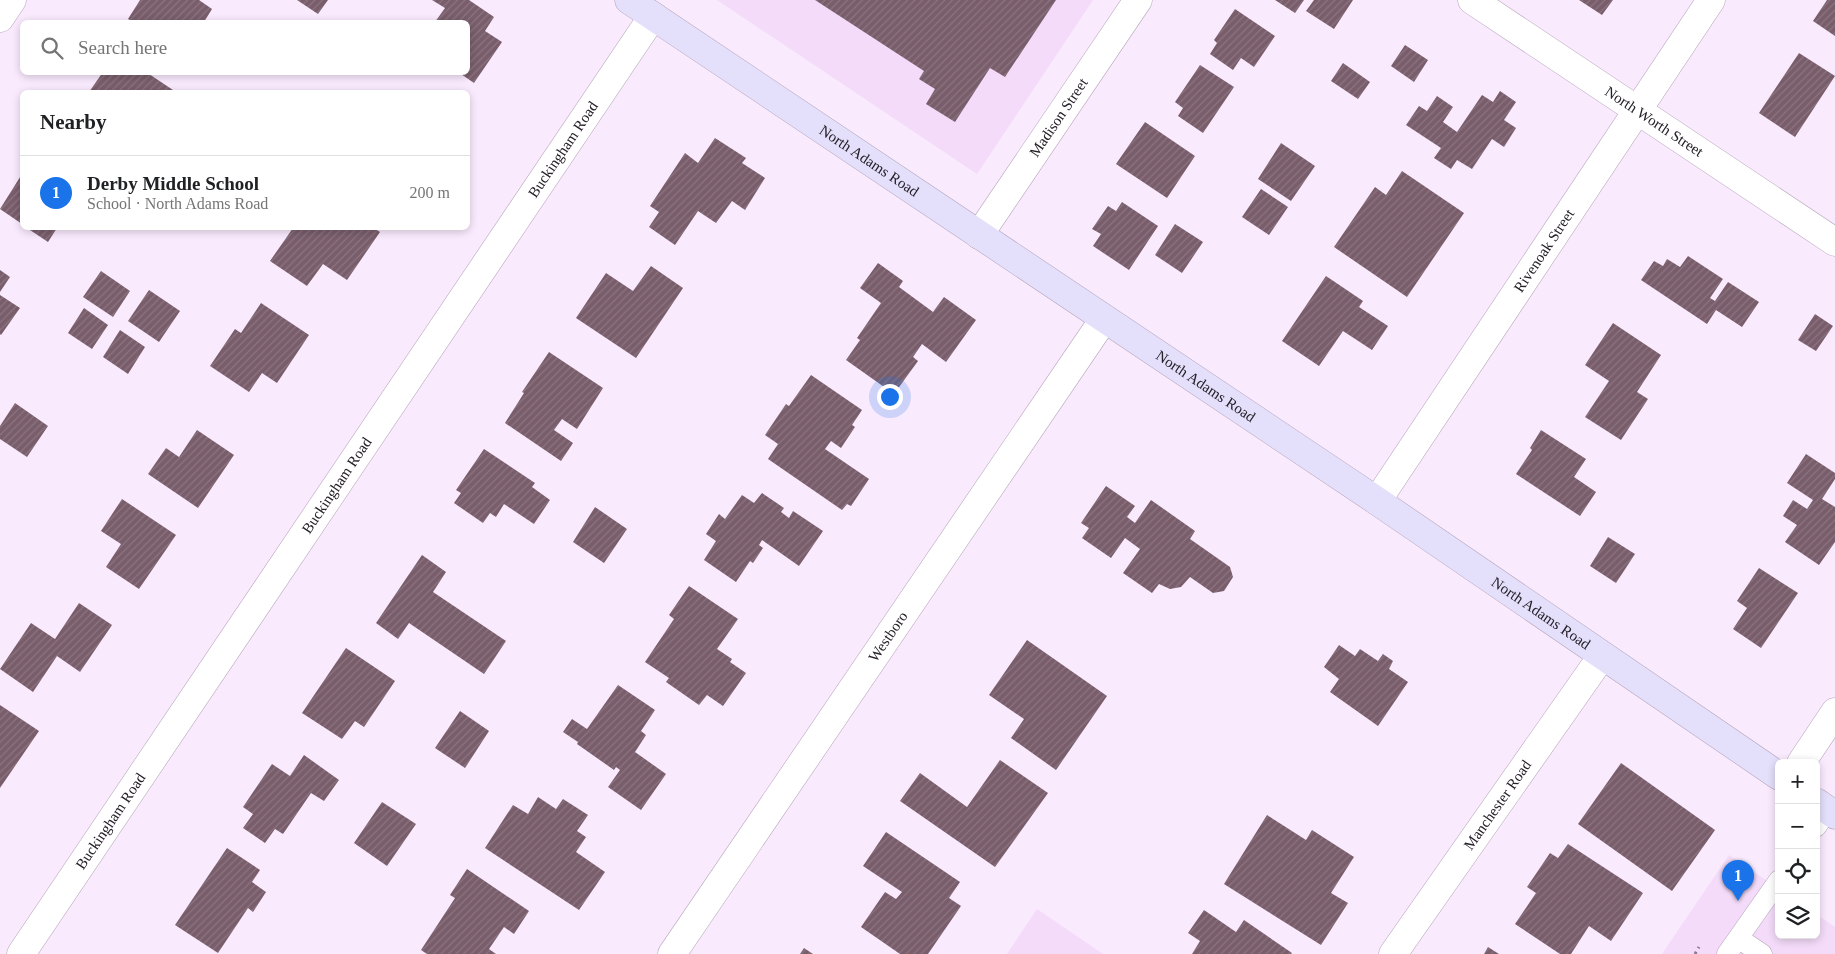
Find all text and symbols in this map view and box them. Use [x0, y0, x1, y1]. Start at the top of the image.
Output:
search box [20, 20, 470, 75]
icon: search [38, 34, 66, 62]
text: Search here [78, 37, 167, 58]
street label: Madison Street [1026, 74, 1091, 160]
street label: North Worth Street [1602, 83, 1707, 160]
street label: Buckingham Road [525, 98, 601, 201]
text: Nearby [40, 110, 107, 134]
street label: North Adams Road [817, 122, 922, 200]
text: Derby Middle School [87, 173, 259, 194]
text: 1 [52, 184, 60, 201]
text: 200 m [410, 184, 450, 201]
text: School · North Adams Road [87, 195, 268, 212]
street label: Rivenoak Street [1511, 205, 1578, 295]
street label: North Adams Road [1153, 347, 1259, 425]
your location [877, 384, 903, 410]
street label: Buckingham Road [299, 434, 375, 536]
street label: North Adams Road [1489, 574, 1594, 653]
street label: Westboro [865, 608, 911, 665]
street label: Manchester Road [1461, 757, 1535, 853]
map controls [1775, 759, 1820, 939]
button: + [1775, 759, 1820, 804]
street label: Buckingham Road [72, 770, 149, 872]
button: − [1775, 804, 1820, 849]
button: locate [1775, 849, 1820, 894]
pin: 1 [1722, 860, 1754, 901]
button: layers [1775, 894, 1820, 939]

